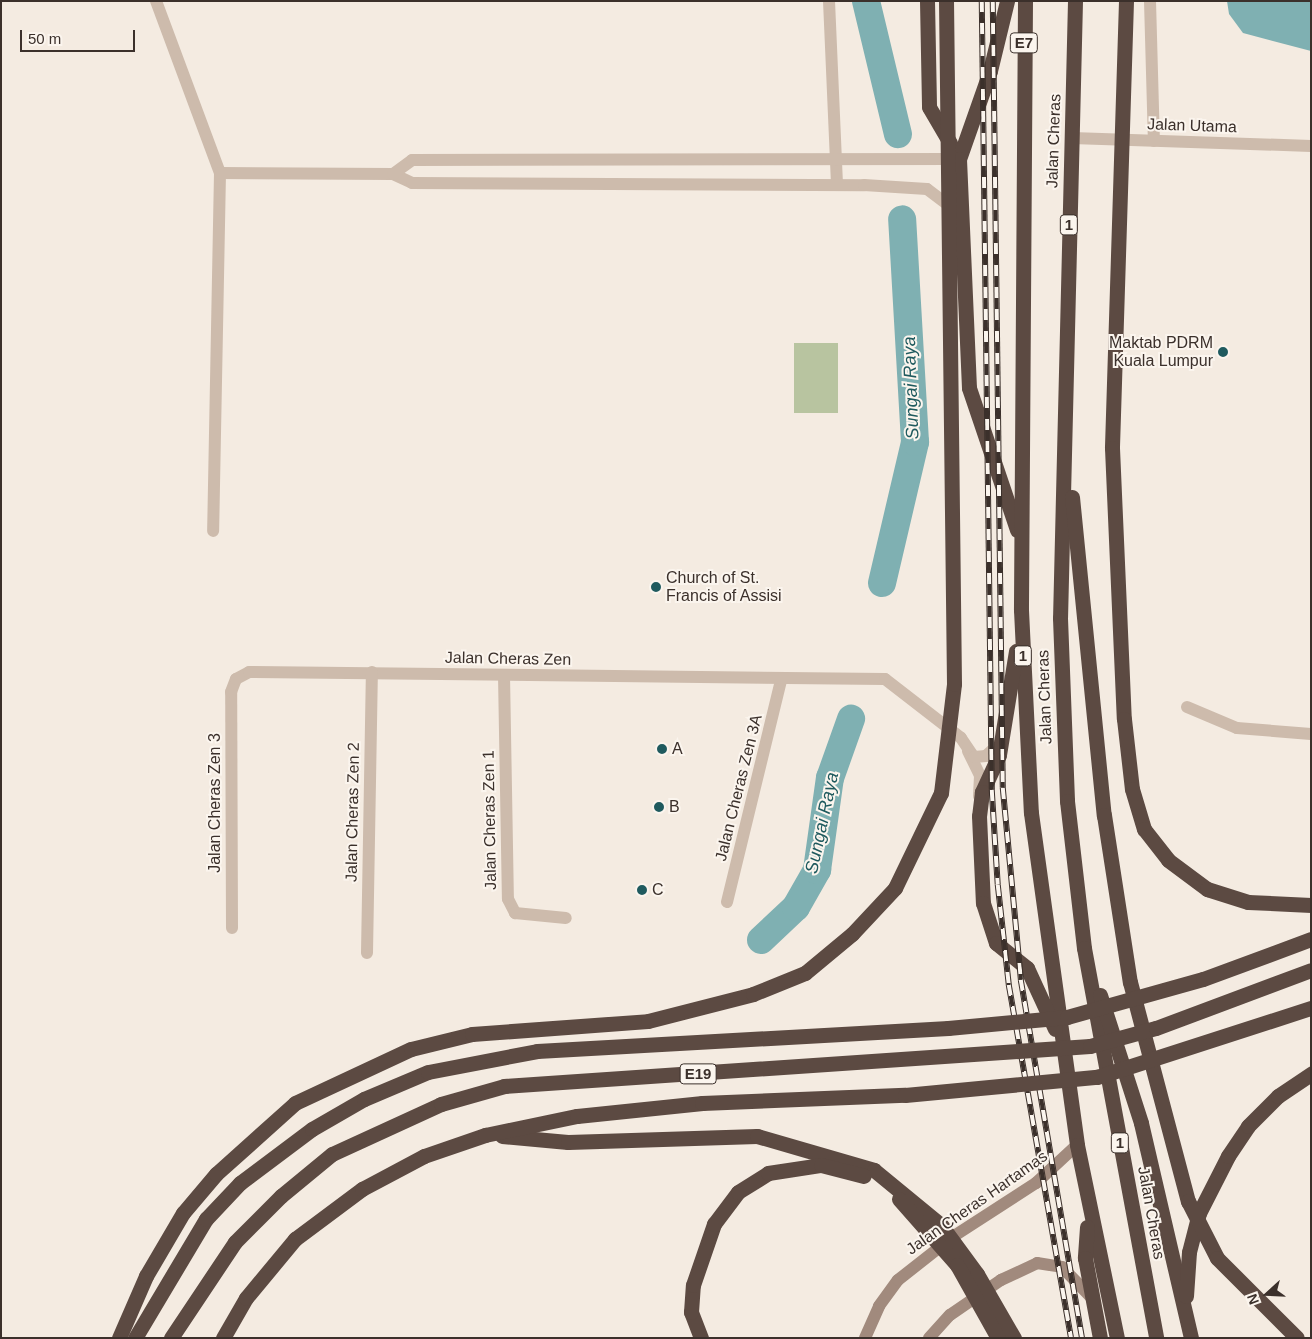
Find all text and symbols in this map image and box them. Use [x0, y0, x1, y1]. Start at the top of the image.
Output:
scale bar [22, 20, 138, 52]
text: 50 m [28, 30, 61, 47]
road number: E7 [1009, 30, 1039, 56]
street label: Jalan Cheras [1043, 94, 1065, 188]
street label: Jalan Utama [1147, 115, 1237, 137]
road number: 1 [1059, 212, 1079, 238]
place label: Maktab PDRM Kuala Lumpur [1109, 333, 1213, 371]
water label: Sungai Raya [898, 336, 924, 440]
marker: Maktab PDRM Kuala Lumpur [1217, 346, 1229, 358]
place label: Church of St. Francis of Assisi [666, 568, 782, 606]
marker: Church of St. Francis of Assisi [650, 581, 662, 593]
road number: 1 [1013, 644, 1033, 668]
street label: Jalan Cheras Zen [445, 648, 571, 670]
street label: Jalan Cheras [1034, 650, 1056, 744]
street label: Jalan Cheras Zen 3A [712, 713, 766, 863]
street label: Jalan Cheras Zen 3 [205, 733, 225, 873]
place label: A [672, 739, 683, 759]
street label: Jalan Cheras Zen 2 [342, 742, 364, 882]
marker: A [656, 743, 668, 755]
street label: Jalan Cheras Zen 1 [479, 750, 501, 890]
water label: Sungai Raya [801, 770, 843, 876]
place label: B [669, 797, 680, 817]
marker: B [653, 801, 665, 813]
place label: C [652, 880, 664, 900]
marker: C [636, 884, 648, 896]
road number: E19 [679, 1062, 717, 1086]
road number: 1 [1110, 1130, 1130, 1156]
street label: Jalan Cheras Hartamas [903, 1147, 1051, 1259]
street label: Jalan Cheras [1133, 1165, 1169, 1261]
north arrow [1242, 1269, 1292, 1319]
text: N [1244, 1292, 1262, 1307]

